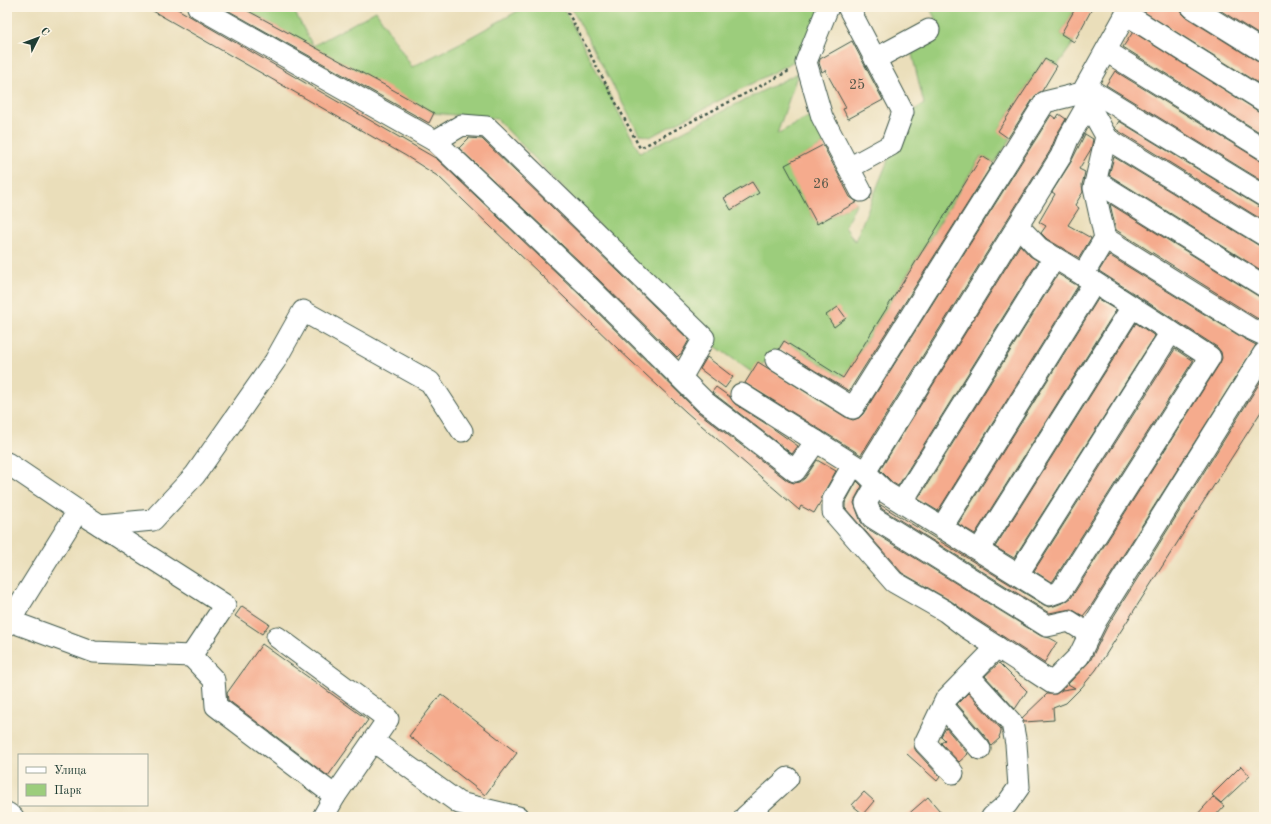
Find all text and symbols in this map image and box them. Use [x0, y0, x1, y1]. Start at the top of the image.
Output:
north arrow [18, 18, 58, 58]
text: С [38, 26, 51, 39]
house number: 25 [849, 78, 865, 92]
house number: 26 [813, 177, 829, 191]
legend [18, 754, 148, 806]
text: Улица [54, 765, 87, 777]
text: Парк [54, 785, 82, 797]

